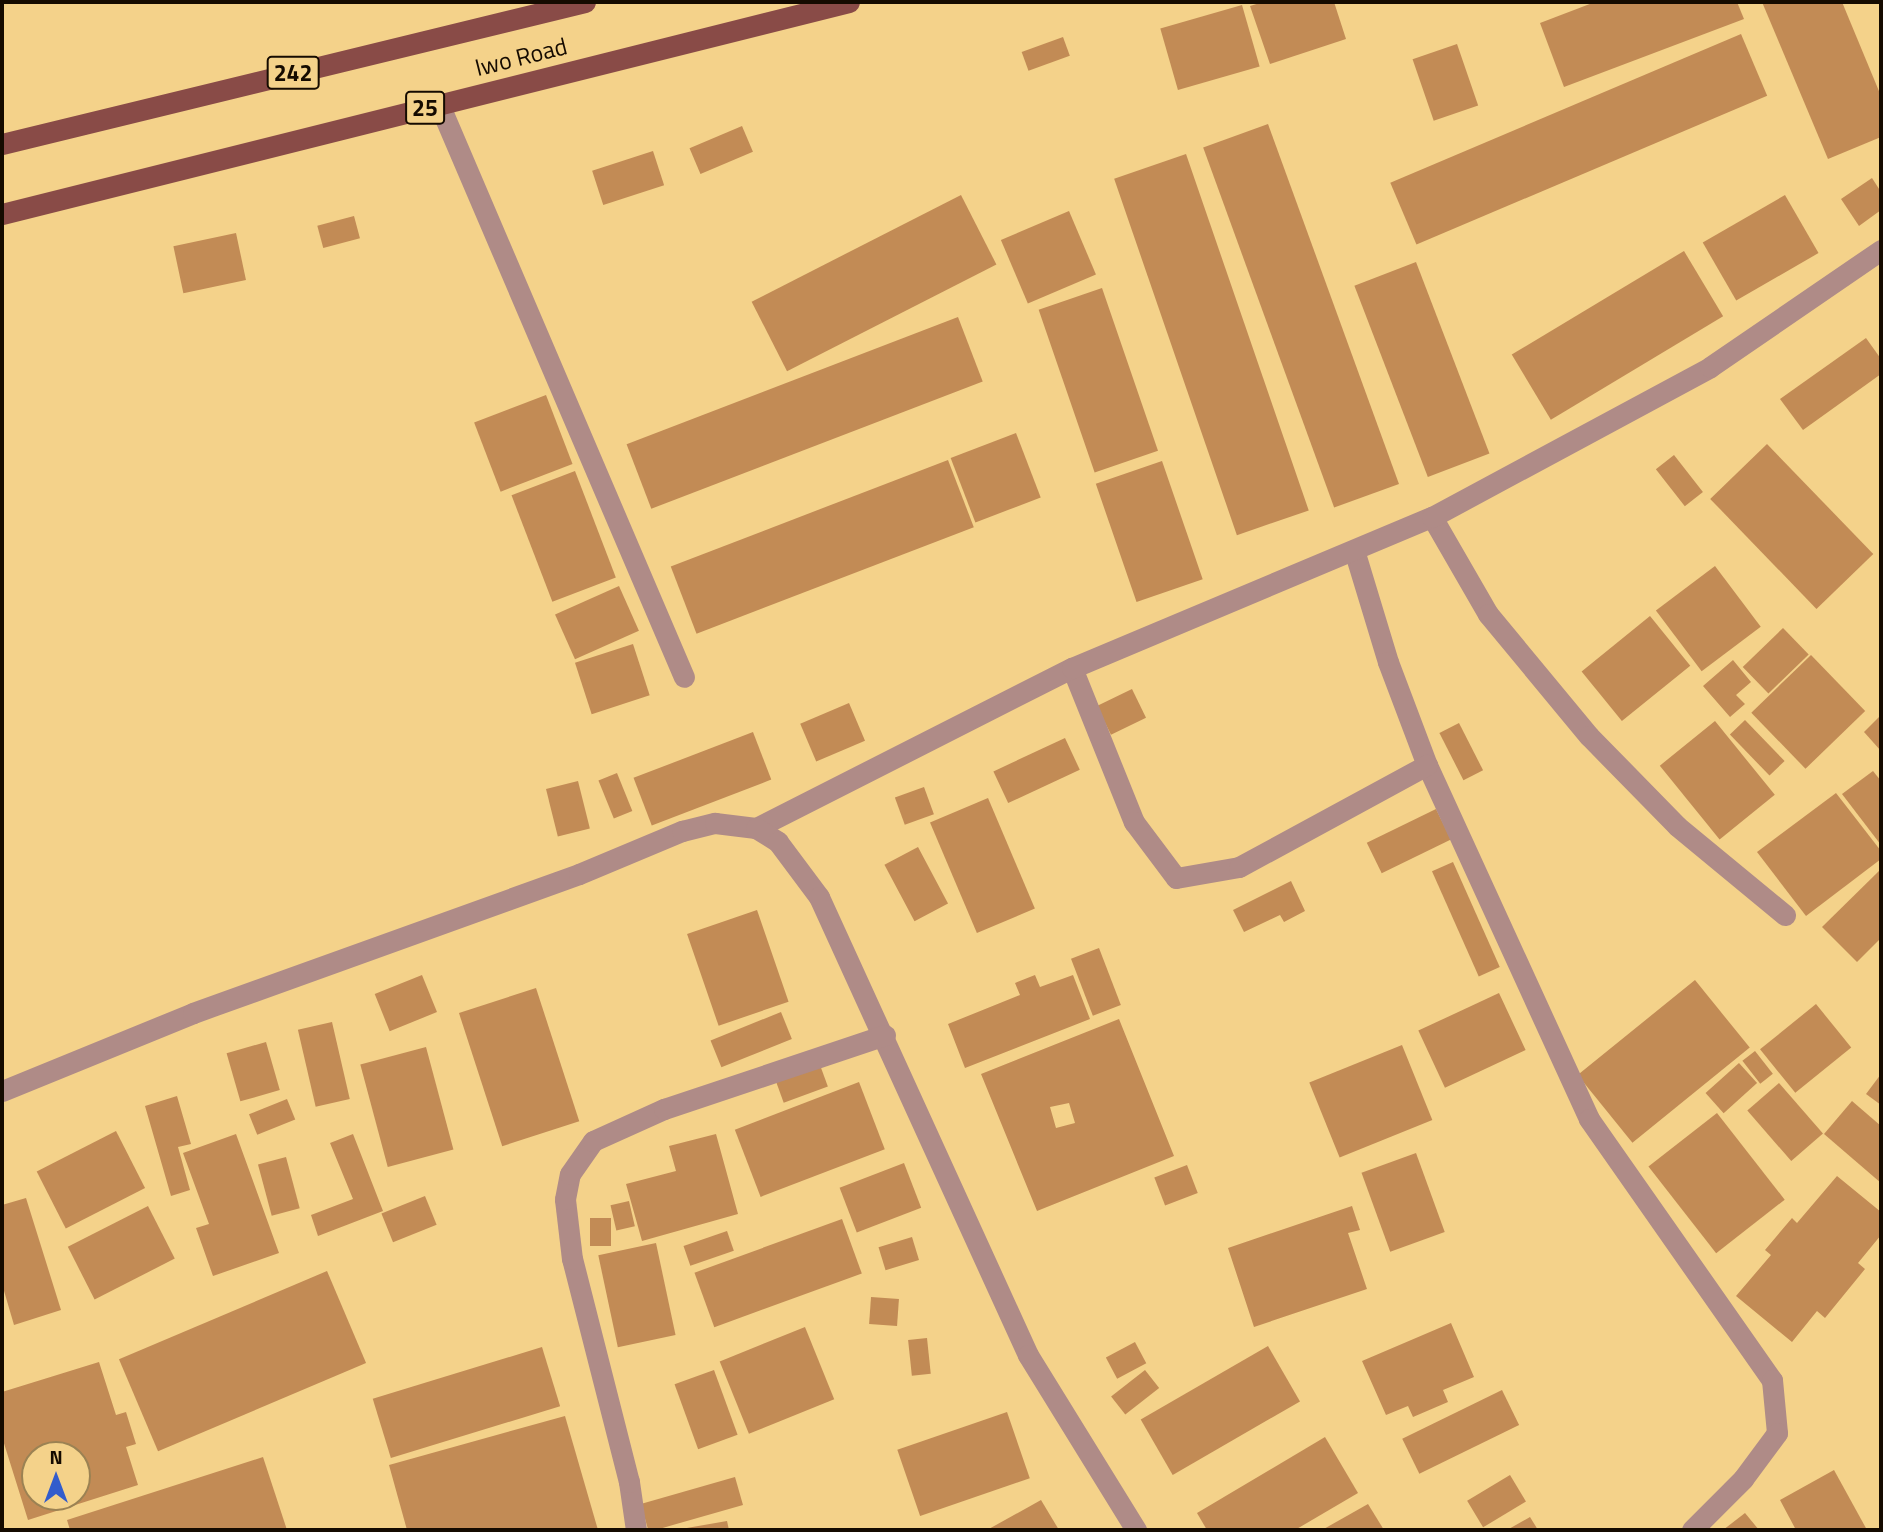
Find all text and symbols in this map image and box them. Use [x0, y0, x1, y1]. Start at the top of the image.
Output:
street label: Iwo Road [472, 32, 570, 82]
road number: 242 [265, 54, 321, 92]
road number: 25 [404, 88, 446, 128]
north arrow [21, 1441, 91, 1511]
text: N [49, 1442, 63, 1471]

